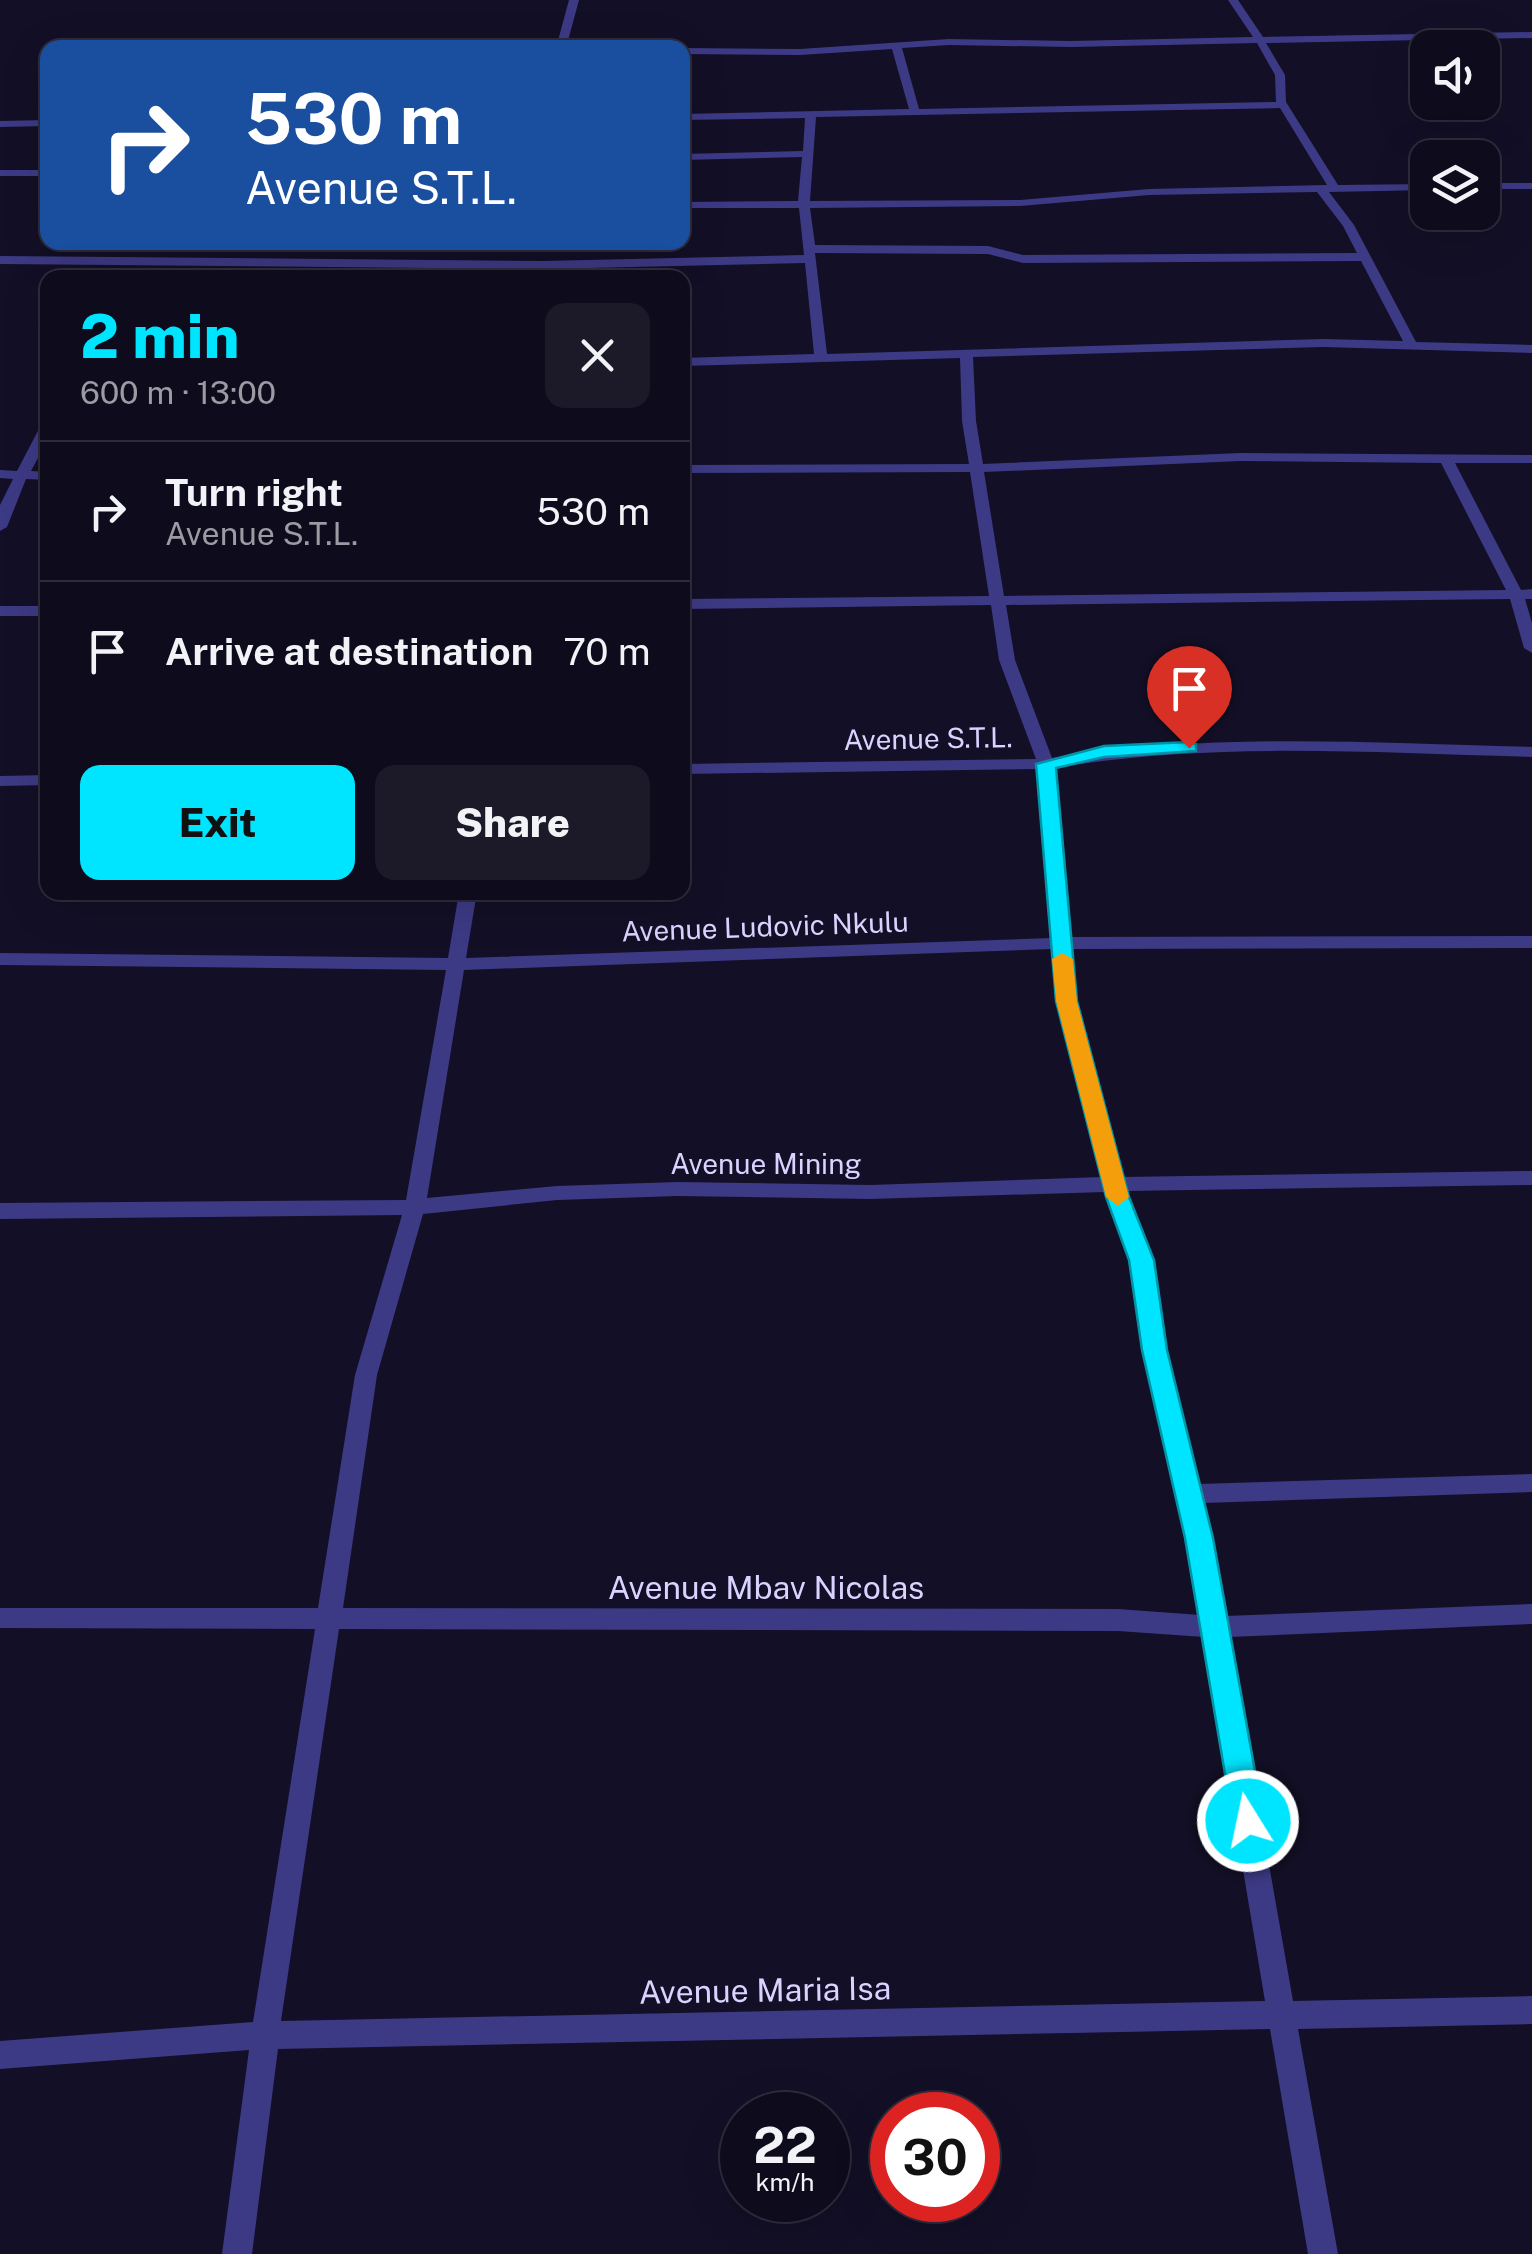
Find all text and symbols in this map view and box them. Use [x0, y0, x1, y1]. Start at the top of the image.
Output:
map controls [1410, 30, 1500, 230]
button: sound [1410, 30, 1500, 120]
text: 530 m [245, 77, 462, 160]
icon: right [80, 80, 210, 210]
button: layers [1410, 140, 1500, 230]
text: Avenue S.T.L. [245, 161, 517, 214]
text: 2 min [80, 301, 239, 372]
button: close [545, 303, 650, 408]
text: 600 m · 13:00 [80, 374, 276, 411]
text: Turn right [165, 470, 343, 515]
icon: right [80, 484, 135, 539]
text: 530 m [537, 489, 650, 534]
text: Avenue S.T.L. [165, 515, 358, 552]
icon: arrive [80, 624, 135, 679]
text: Arrive at destination [165, 629, 533, 674]
text: 70 m [563, 629, 651, 674]
pin [1147, 646, 1232, 749]
icon: arrive [1162, 661, 1217, 716]
street label: Avenue S.T.L. [843, 720, 1013, 756]
button: Exit [80, 765, 355, 880]
button: Share [375, 765, 650, 880]
street label: Avenue Ludovic Nkulu [621, 904, 909, 948]
street label: Avenue Mining [670, 1147, 862, 1180]
street label: Avenue Mbav Nicolas [608, 1569, 924, 1606]
position arrow [1196, 1769, 1300, 1873]
street label: Avenue Maria Isa [639, 1969, 891, 2011]
speed limit sign: 30 [870, 2092, 1000, 2222]
text: 22 [753, 2115, 817, 2174]
text: km/h [756, 2167, 814, 2197]

